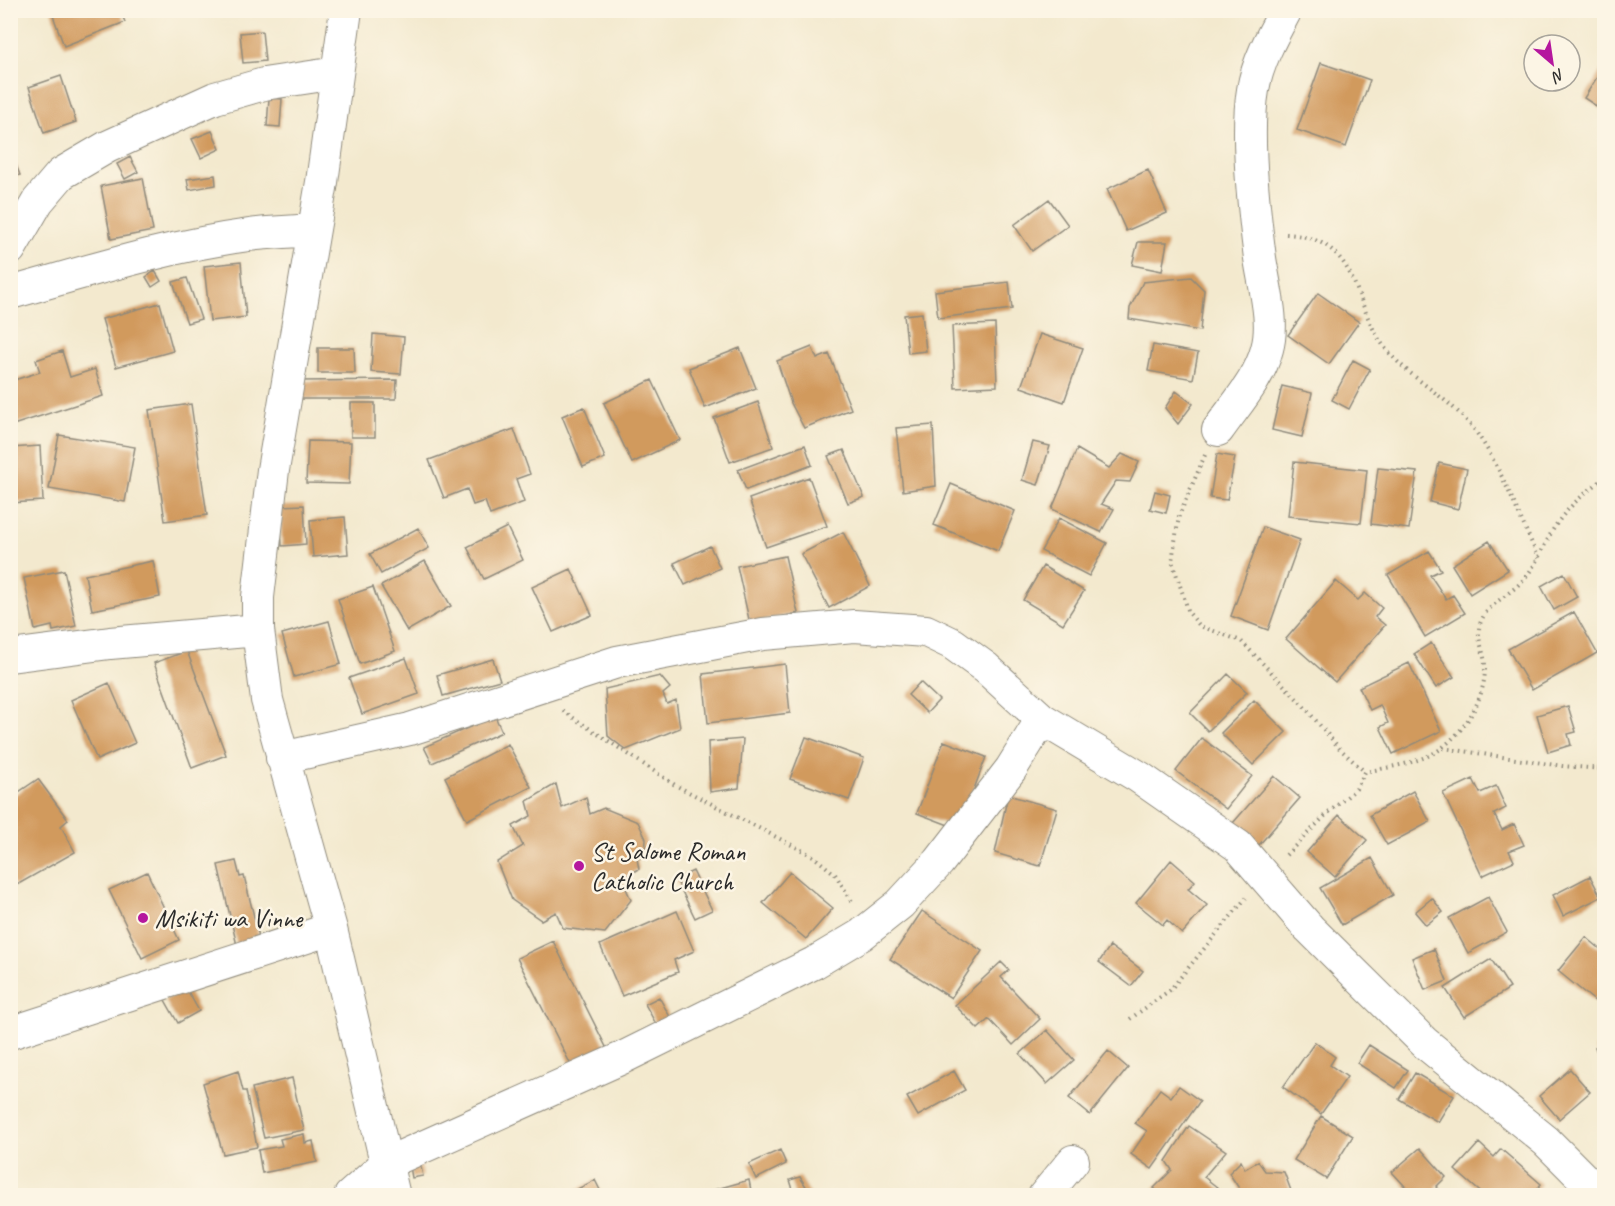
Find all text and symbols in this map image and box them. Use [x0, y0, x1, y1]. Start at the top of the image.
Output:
north arrow [1522, 33, 1582, 93]
text: N [1547, 64, 1568, 88]
place label: St Salome Roman Catholic Church [591, 835, 746, 898]
marker: St Salome Roman Catholic Church [572, 859, 586, 873]
place label: Msikiti wa Vinne [155, 902, 304, 935]
marker: Msikiti wa Vinne [136, 911, 150, 925]

